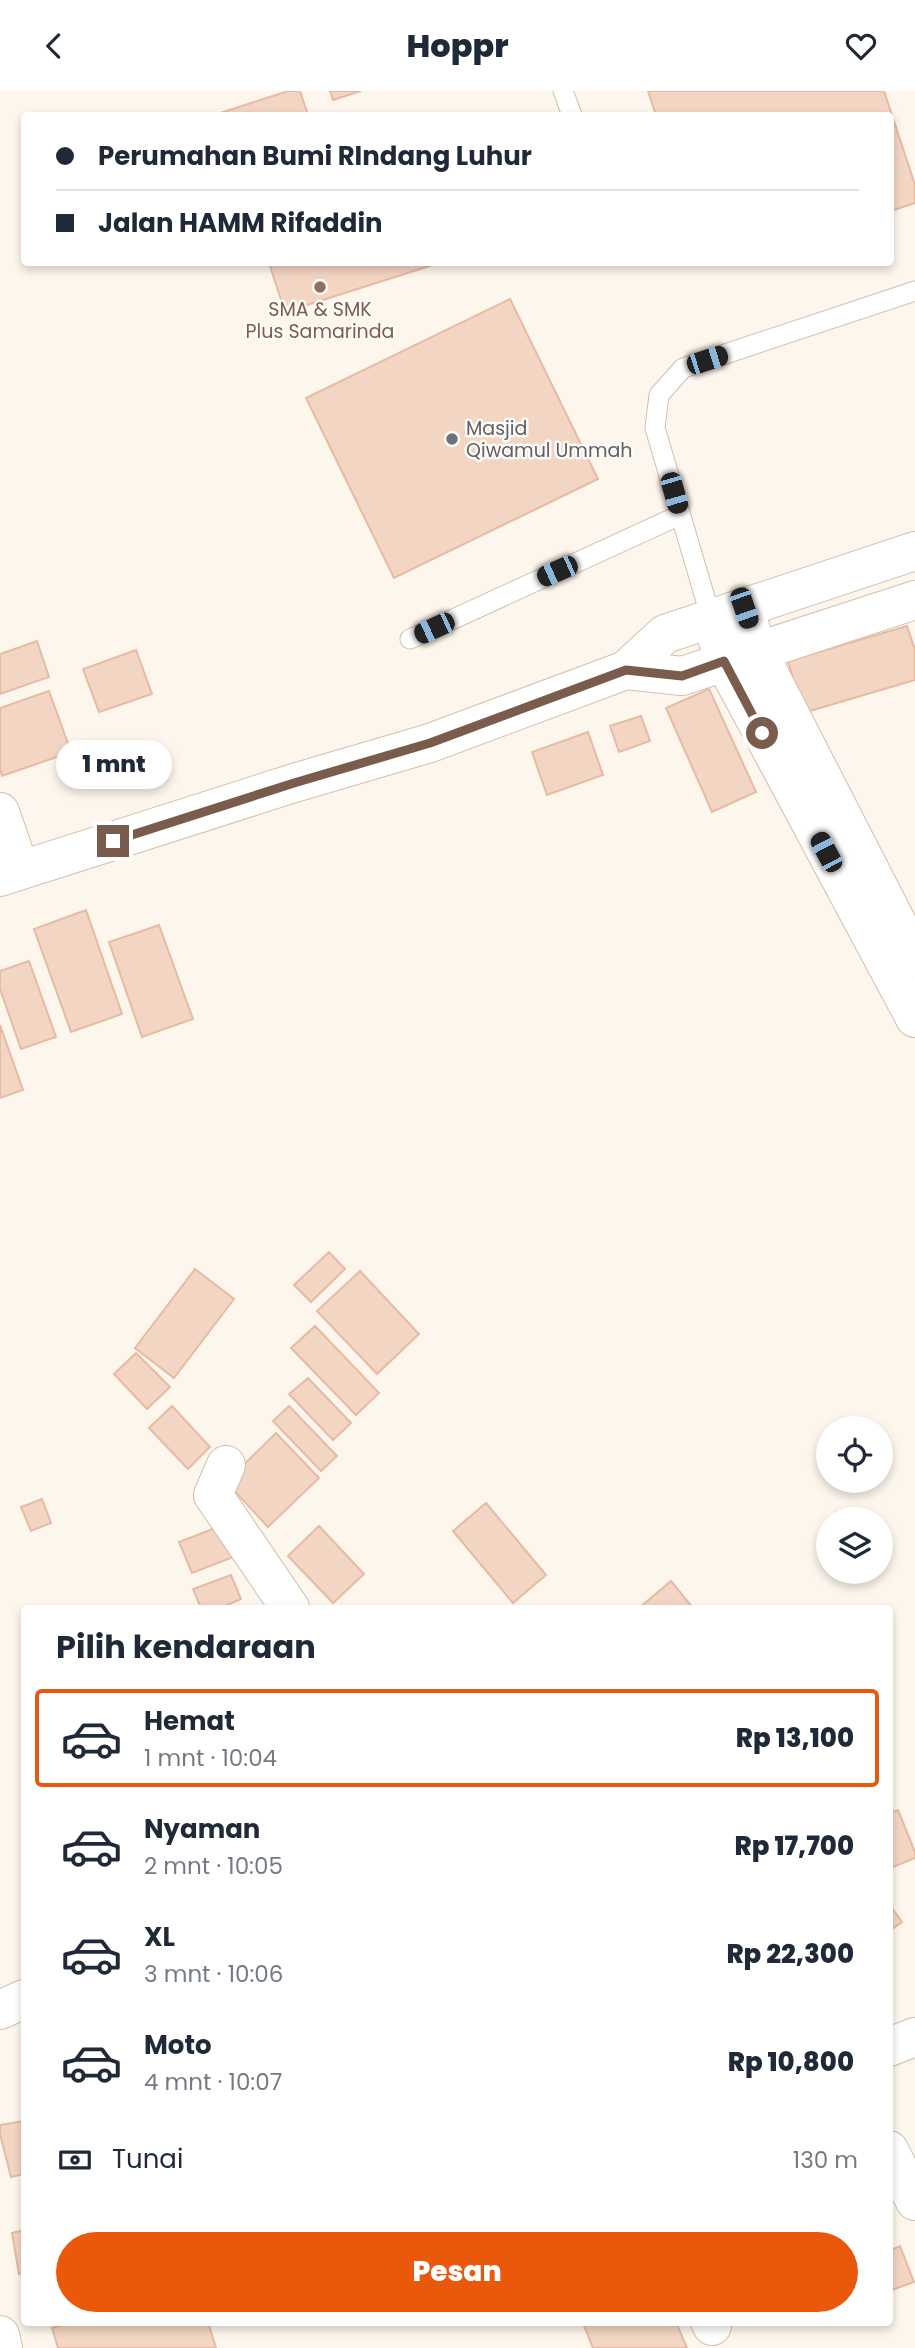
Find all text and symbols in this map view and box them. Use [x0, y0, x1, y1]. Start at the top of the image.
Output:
text: Hoppr [407, 23, 508, 68]
icon: back [35, 27, 73, 65]
icon: heart [842, 27, 880, 65]
text: Perumahan Bumi RIndang Luhur [98, 138, 532, 174]
text: Jalan HAMM Rifaddin [98, 205, 383, 241]
marker: SMA & SMK Plus Samarinda [312, 279, 328, 295]
place label: SMA & SMK Plus Samarinda [246, 296, 394, 345]
car [684, 344, 731, 376]
place label: Masjid Qiwamul Ummah [466, 415, 633, 464]
marker: Masjid Qiwamul Ummah [444, 431, 460, 447]
car [659, 470, 690, 516]
car [534, 553, 581, 589]
car [728, 585, 761, 631]
car [411, 610, 458, 646]
route start [746, 717, 778, 749]
callout: 1 mnt [55, 739, 171, 789]
text: 1 mnt [82, 748, 146, 780]
route end [97, 825, 129, 857]
car [807, 829, 846, 875]
map controls [816, 1416, 893, 1584]
button: locate [816, 1416, 893, 1493]
button: layers [816, 1507, 893, 1584]
text: Pilih kendaraan [56, 1624, 316, 1669]
text: Hemat [144, 1703, 235, 1739]
icon: car [60, 1707, 123, 1770]
text: Rp 13,100 [736, 1720, 854, 1756]
text: 1 mnt · 10:04 [144, 1742, 277, 1774]
text: Nyaman [144, 1811, 260, 1847]
icon: car [60, 1815, 123, 1878]
text: Rp 17,700 [735, 1828, 854, 1864]
text: 2 mnt · 10:05 [144, 1850, 283, 1882]
text: XL [144, 1919, 175, 1955]
icon: car [60, 1923, 123, 1986]
text: Rp 22,300 [726, 1936, 854, 1972]
text: 3 mnt · 10:06 [144, 1958, 283, 1990]
text: Moto [144, 2027, 212, 2063]
icon: car [60, 2031, 123, 2094]
text: Rp 10,800 [728, 2044, 854, 2080]
text: 4 mnt · 10:07 [144, 2066, 282, 2098]
icon: cash [56, 2141, 94, 2179]
text: Tunai [112, 2141, 183, 2177]
text: 130 m [793, 2144, 858, 2176]
button: Pesan [56, 2232, 858, 2312]

